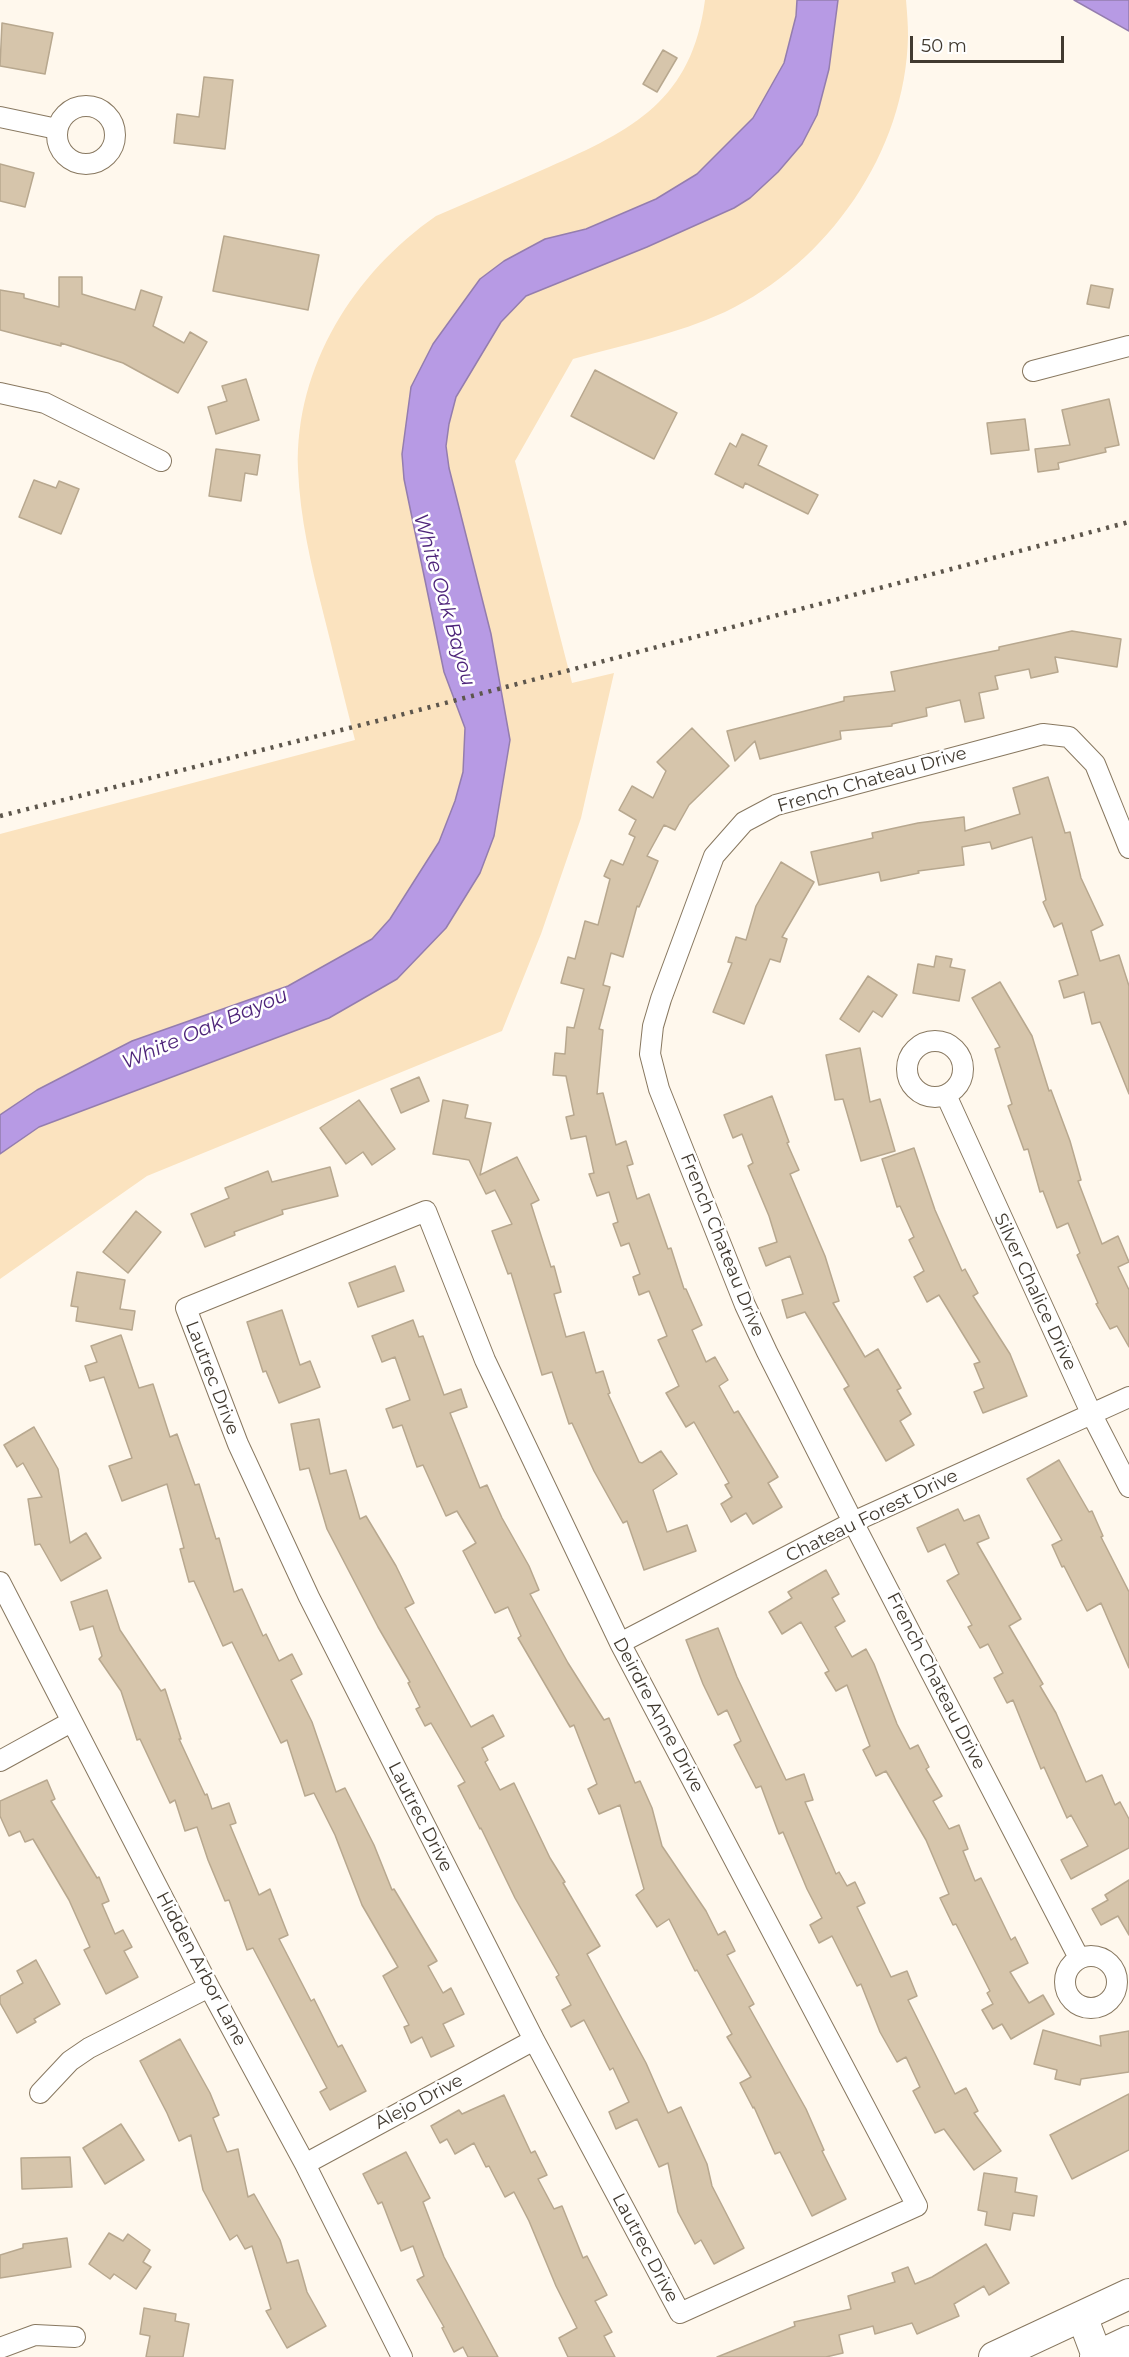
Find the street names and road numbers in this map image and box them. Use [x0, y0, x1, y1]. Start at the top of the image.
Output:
street label: French Chateau Drive [775, 743, 969, 817]
street label: French Chateau Drive [675, 1150, 769, 1340]
street label: Silver Chalice Drive [989, 1210, 1081, 1374]
street label: Lautrec Drive [180, 1318, 244, 1438]
street label: Chateau Forest Drive [782, 1465, 962, 1567]
street label: French Chateau Drive [882, 1589, 990, 1773]
street label: Deirdre Anne Drive [608, 1634, 708, 1796]
street label: Lautrec Drive [383, 1758, 457, 1876]
street label: Hidden Arbor Lane [151, 1888, 251, 2050]
street label: Alejo Drive [371, 2070, 467, 2134]
street label: Lautrec Drive [607, 2190, 683, 2306]

